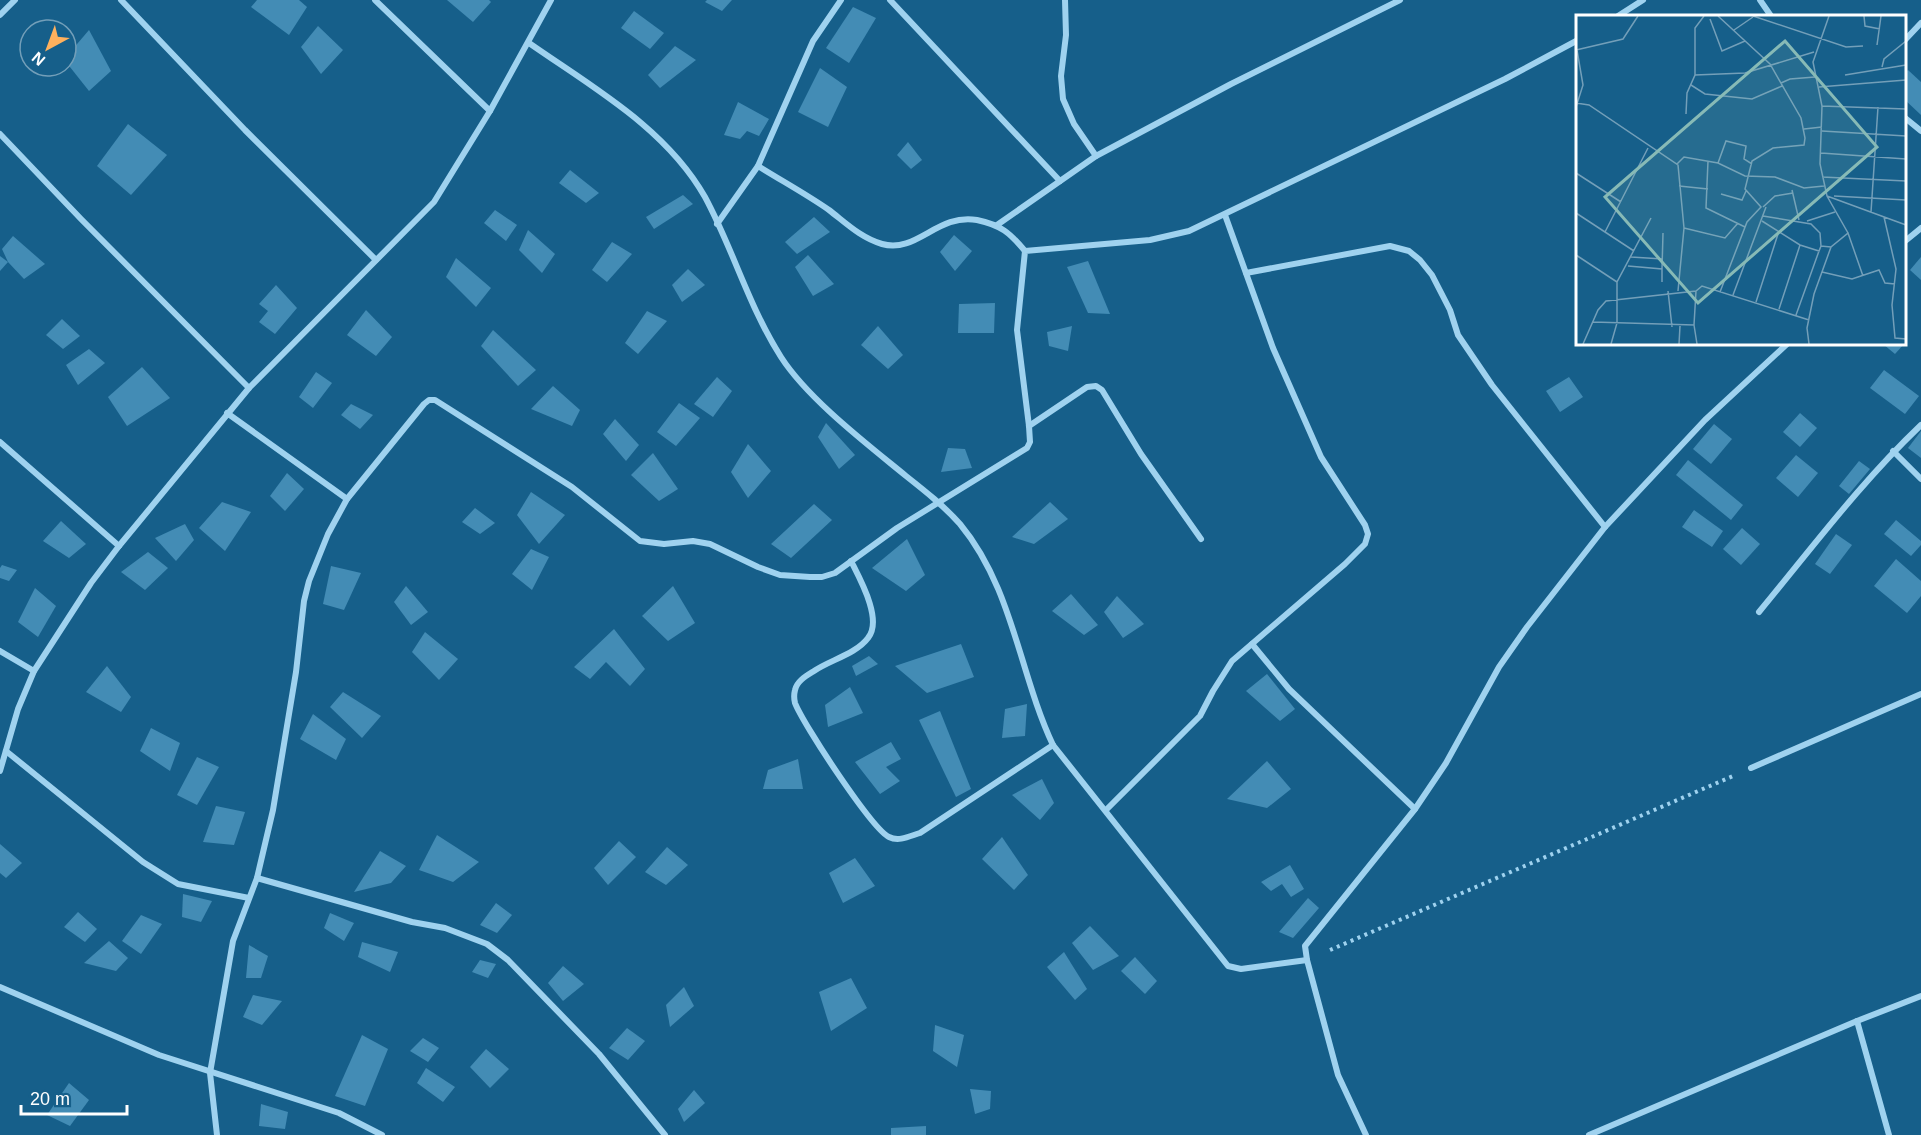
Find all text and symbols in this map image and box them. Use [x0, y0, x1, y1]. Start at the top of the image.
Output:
inset map [1576, 15, 1906, 345]
north arrow [18, 18, 78, 78]
text: N [29, 49, 48, 69]
scale bar [21, 1078, 128, 1116]
text: 20 m [30, 1089, 70, 1109]

